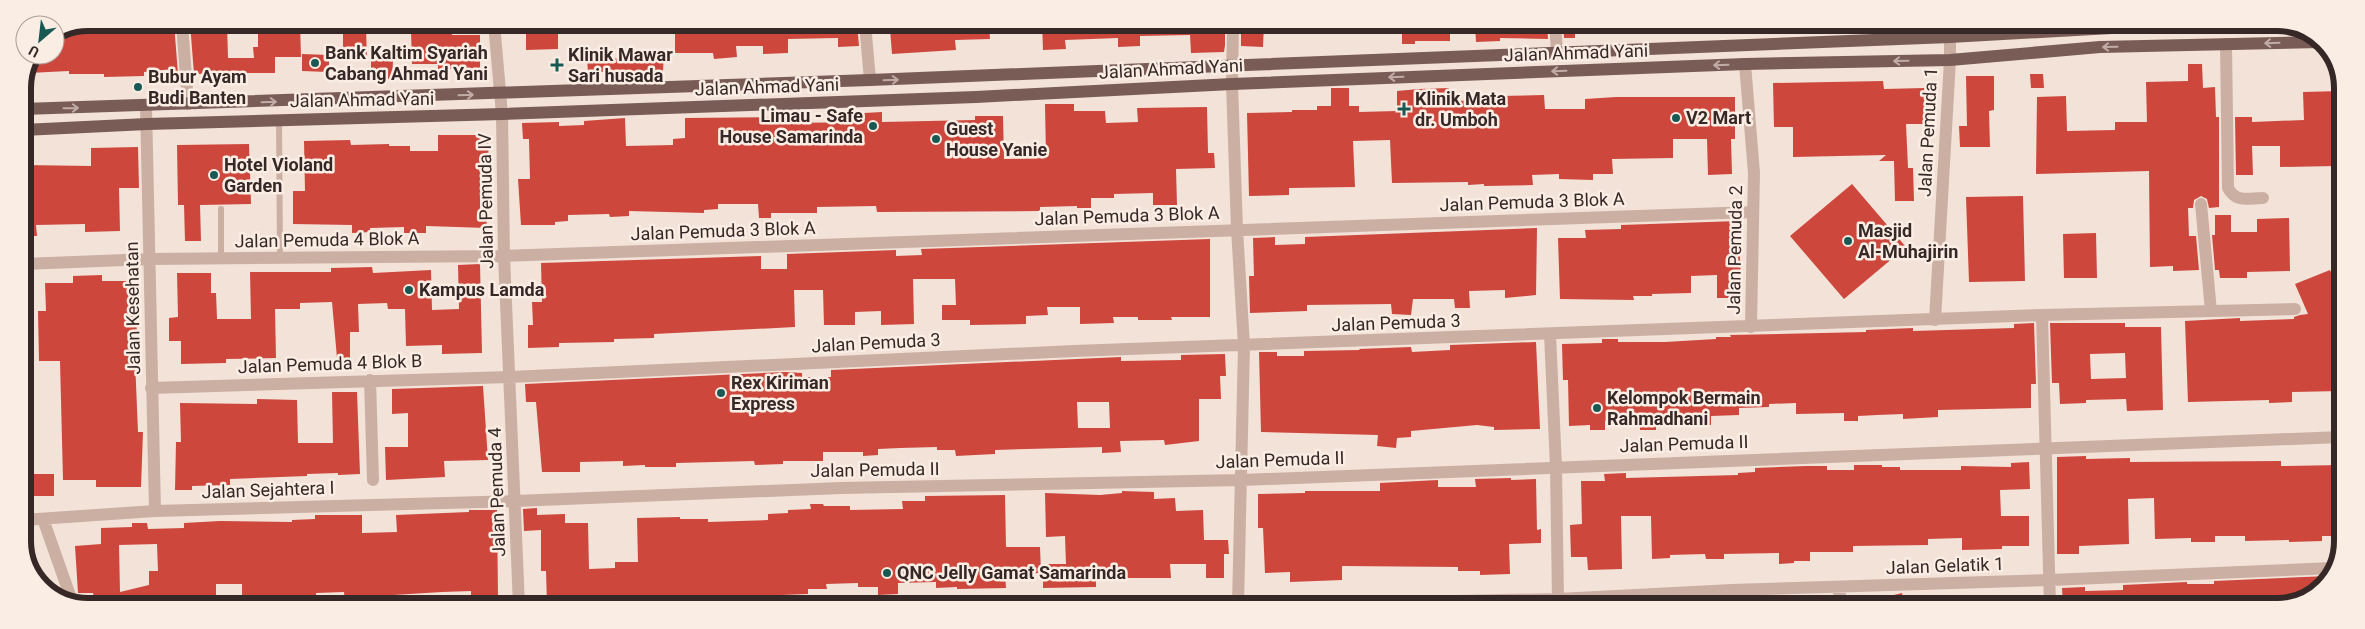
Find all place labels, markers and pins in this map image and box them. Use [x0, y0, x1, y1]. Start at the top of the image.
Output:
place label: Bank Kaltim Syariah Cabang Ahmad Yani [325, 42, 488, 84]
place label: Klinik Mawar Sari husada [568, 44, 673, 86]
marker: Bank Kaltim Syariah Cabang Ahmad Yani [309, 57, 321, 69]
marker: Klinik Mawar Sari husada [550, 58, 564, 72]
place label: Bubur Ayam Budi Banten [148, 66, 247, 108]
marker: Bubur Ayam Budi Banten [132, 81, 144, 93]
place label: Klinik Mata dr. Umboh [1415, 88, 1506, 130]
marker: Klinik Mata dr. Umboh [1397, 102, 1411, 116]
place label: Limau - Safe House Samarinda [719, 105, 863, 147]
place label: V2 Mart [1686, 107, 1751, 128]
marker: V2 Mart [1670, 112, 1682, 124]
place label: Guest House Yanie [946, 118, 1047, 160]
marker: Limau - Safe House Samarinda [867, 120, 879, 132]
marker: Guest House Yanie [930, 133, 942, 145]
place label: Hotel Violand Garden [224, 154, 333, 196]
marker: Hotel Violand Garden [208, 169, 220, 181]
place label: Masjid Al-Muhajirin [1858, 220, 1958, 262]
marker: Masjid Al-Muhajirin [1842, 235, 1854, 247]
place label: Kampus Lamda [419, 279, 545, 300]
marker: Kampus Lamda [403, 284, 415, 296]
place label: Rex Kiriman Express [731, 372, 829, 414]
marker: Rex Kiriman Express [715, 387, 727, 399]
place label: Kelompok Bermain Rahmadhani [1607, 387, 1761, 429]
marker: Kelompok Bermain Rahmadhani [1591, 402, 1603, 414]
place label: QNC Jelly Gamat Samarinda [897, 562, 1126, 583]
marker: QNC Jelly Gamat Samarinda [881, 567, 893, 579]

